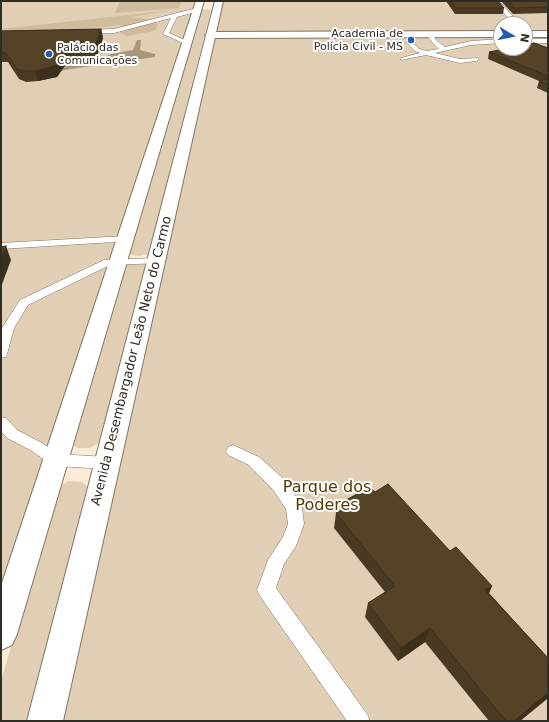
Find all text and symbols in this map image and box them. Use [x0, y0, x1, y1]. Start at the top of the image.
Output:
north arrow [493, 16, 533, 56]
place label: Academia de Polícia Civil - MS [314, 27, 403, 53]
text: N [517, 32, 532, 44]
marker: Academia de Polícia Civil - MS [406, 35, 416, 45]
place label: Palácio das Comunicações [57, 41, 137, 67]
marker: Palácio das Comunicações [44, 49, 54, 59]
street label: Avenida Desembargador Leão Neto do Carmo [88, 215, 176, 507]
park label: Parque dos Poderes [283, 478, 371, 516]

